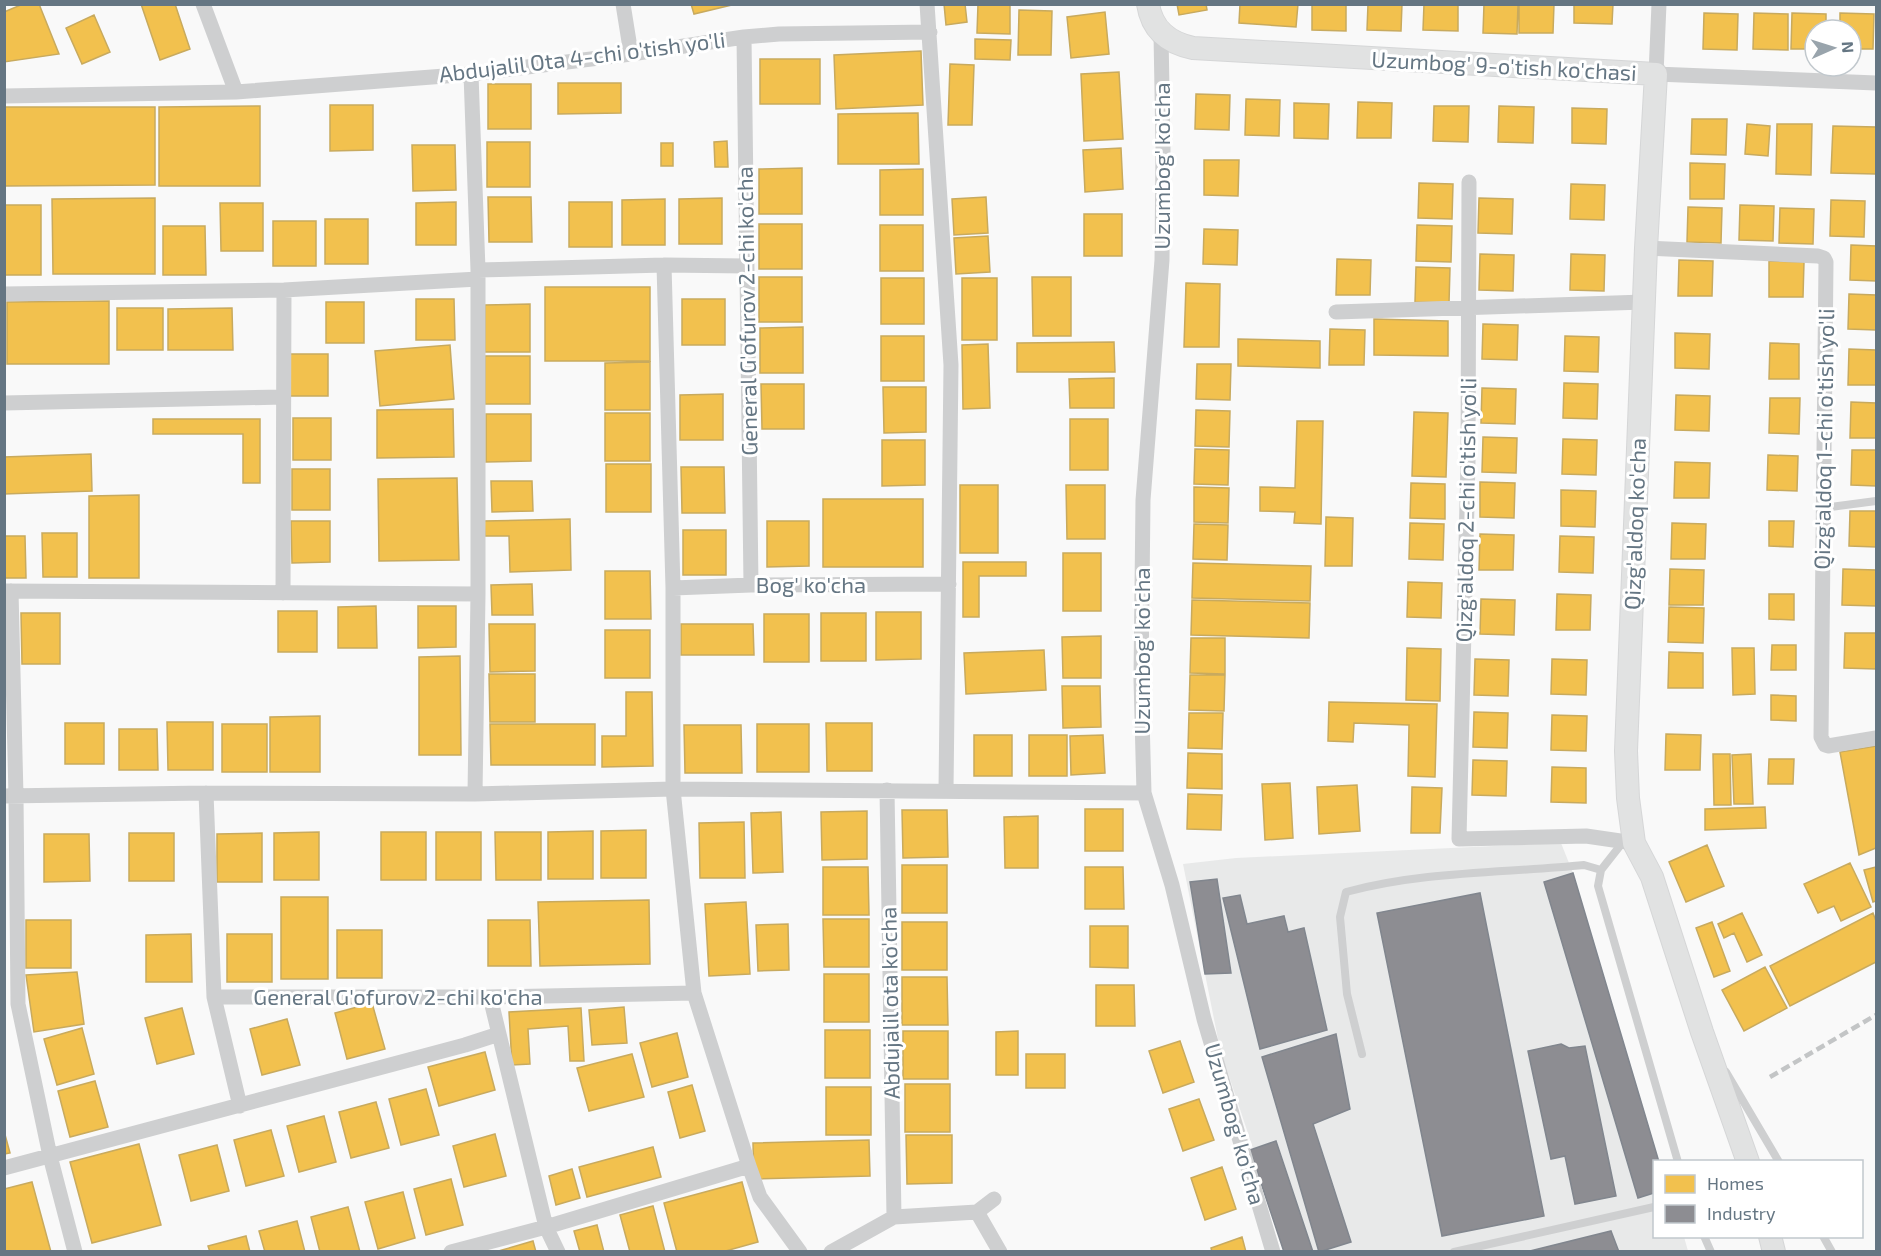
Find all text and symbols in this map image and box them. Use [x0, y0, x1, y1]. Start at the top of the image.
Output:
north arrow [1803, 18, 1863, 78]
street label: Abdujalil Ota 4-chi o'tish yo'li [437, 26, 727, 87]
text: N [1839, 41, 1858, 53]
street label: Uzumbog' 9-o'tish ko'chasi [1371, 45, 1637, 85]
street label: Uzumbog' ko'cha [1148, 82, 1174, 250]
street label: General G'ofurov 2-chi ko'cha [730, 166, 762, 456]
street label: Qizg'aldoq 1-chi o'tish yo'li [1808, 308, 1839, 570]
street label: Qizg'aldoq 2-chi o'tish yo'li [1450, 377, 1481, 643]
street label: Qizg'aldoq ko'cha [1618, 437, 1651, 611]
street label: Uzumbog' ko'cha [1128, 567, 1154, 735]
street label: Bog' ko'cha [756, 571, 866, 597]
street label: Abdujalil ota ko'cha [874, 907, 905, 1099]
street label: General G'ofurov 2-chi ko'cha [253, 983, 543, 1009]
street label: Uzumbog' ko'cha [1200, 1040, 1271, 1208]
legend [1653, 1160, 1863, 1238]
text: Homes [1707, 1172, 1764, 1194]
text: Industry [1707, 1202, 1776, 1224]

